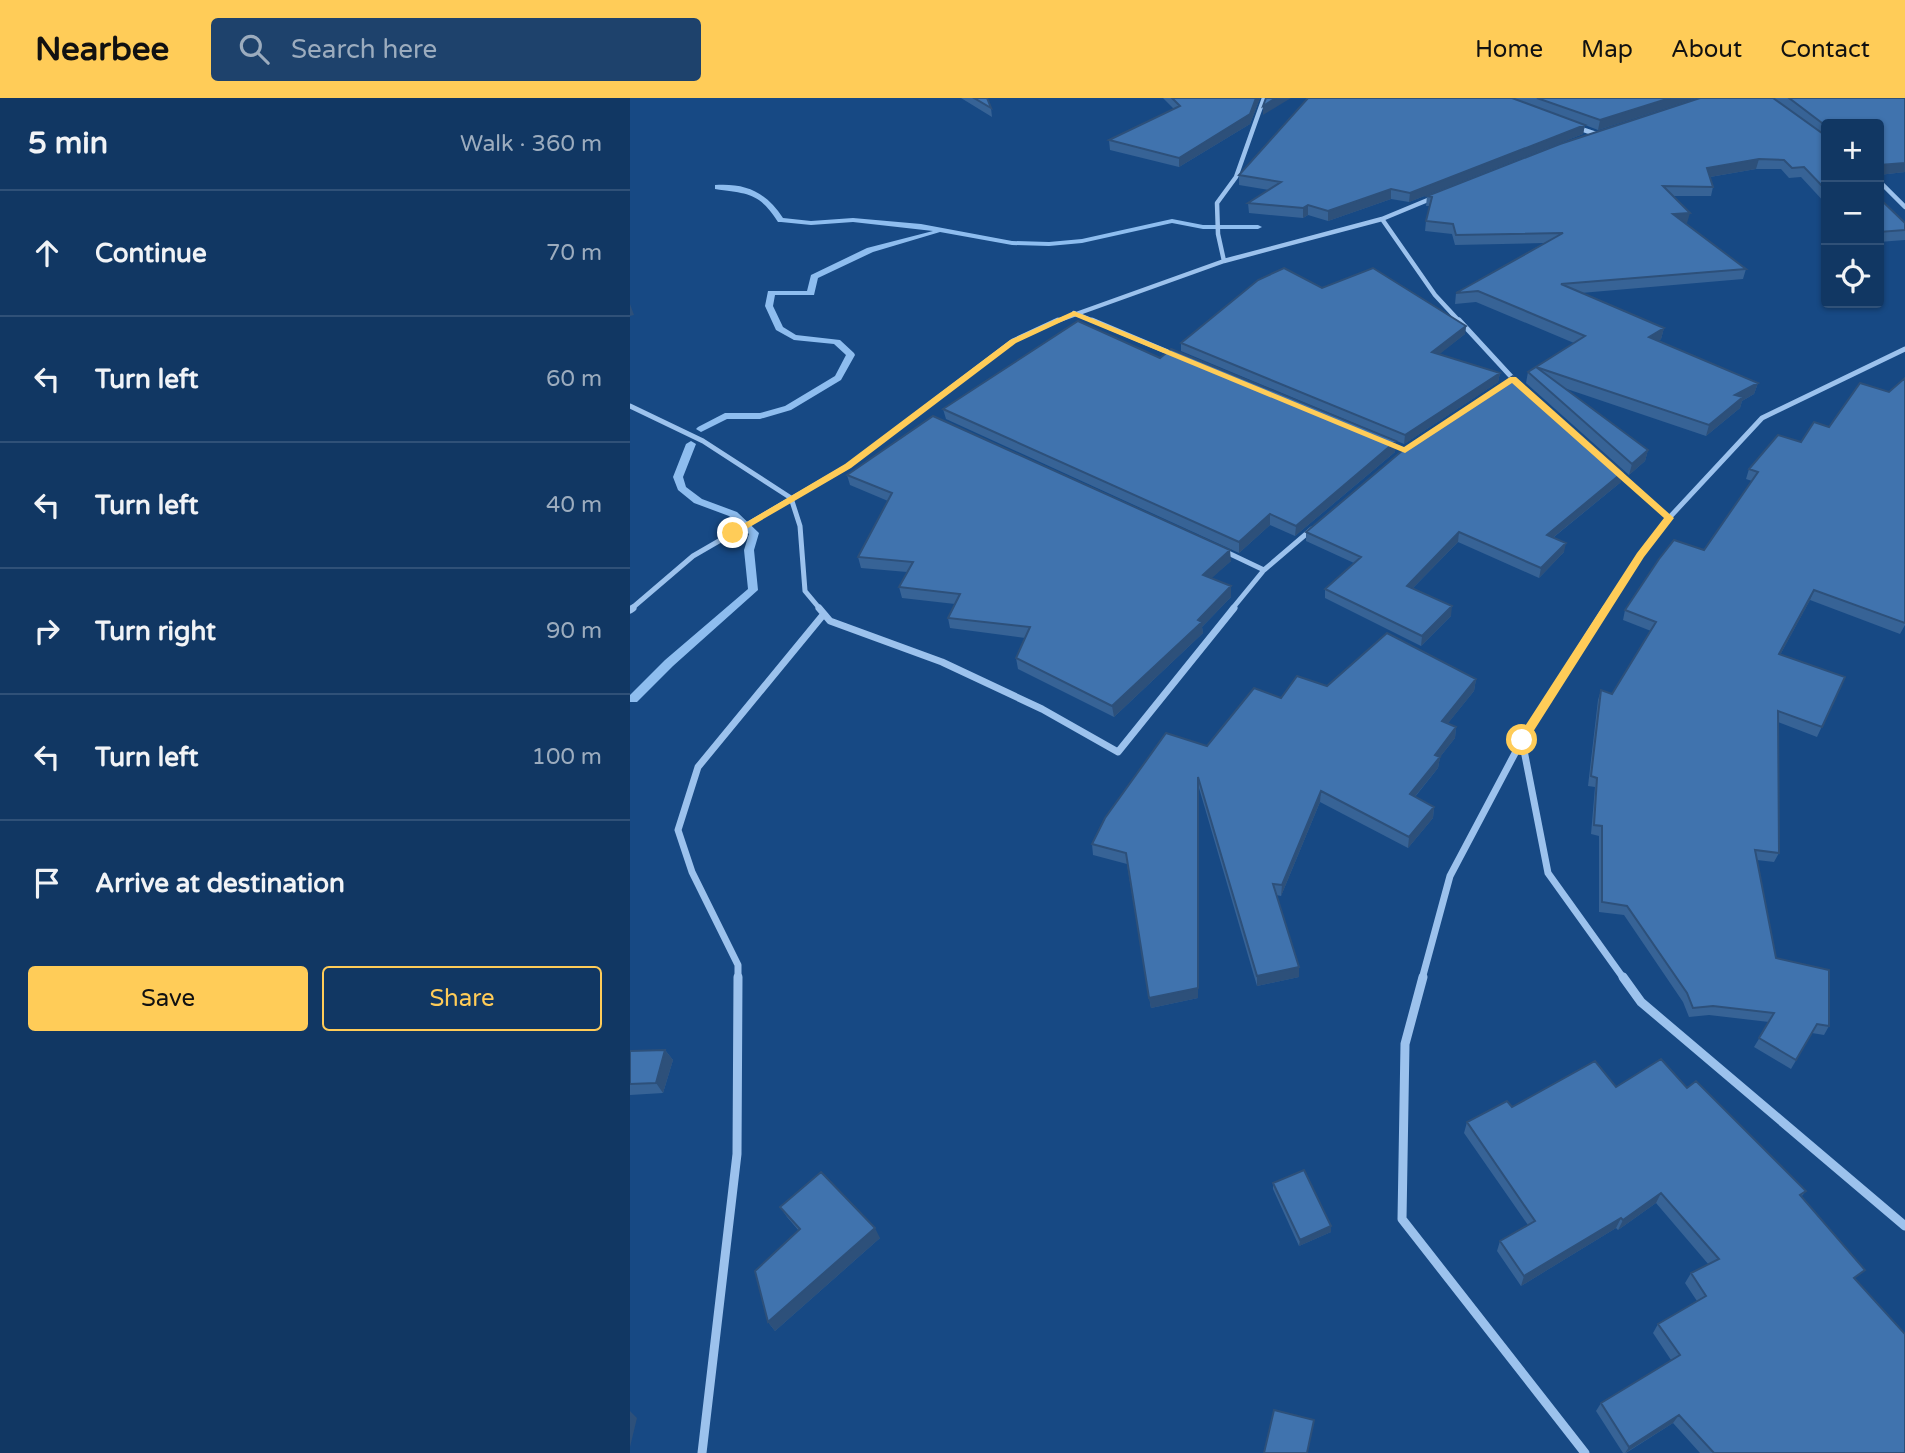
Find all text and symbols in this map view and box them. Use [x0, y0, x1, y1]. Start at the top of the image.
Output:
search box [211, 18, 701, 81]
text: Nearbee [35, 30, 169, 69]
icon: search [235, 30, 273, 68]
text: Search here [291, 34, 437, 65]
text: Home [1475, 35, 1543, 64]
text: Map [1581, 35, 1633, 64]
text: About [1671, 35, 1742, 64]
text: Contact [1780, 35, 1870, 64]
map controls [1821, 119, 1884, 308]
button: + [1821, 119, 1884, 182]
text: 5 min [28, 125, 108, 162]
text: Walk · 360 m [460, 130, 602, 158]
button: − [1821, 182, 1884, 245]
icon: ahead [28, 234, 66, 272]
text: Continue [95, 238, 207, 269]
text: 70 m [546, 239, 602, 267]
button: locate [1821, 245, 1884, 308]
icon: left [28, 360, 66, 398]
text: Turn left [95, 364, 198, 395]
text: 60 m [546, 365, 602, 393]
icon: left [28, 486, 66, 524]
text: Turn left [95, 490, 198, 521]
text: 40 m [546, 491, 602, 519]
route end [717, 517, 748, 548]
icon: right [28, 612, 66, 650]
text: Turn right [95, 616, 216, 647]
text: 90 m [546, 617, 602, 645]
route start [1506, 724, 1537, 755]
icon: left [28, 738, 66, 776]
text: Turn left [95, 742, 198, 773]
text: 100 m [532, 743, 602, 771]
icon: arrive [28, 864, 66, 902]
text: Arrive at destination [95, 868, 345, 899]
button: Save [28, 966, 308, 1031]
button: Share [322, 966, 602, 1031]

